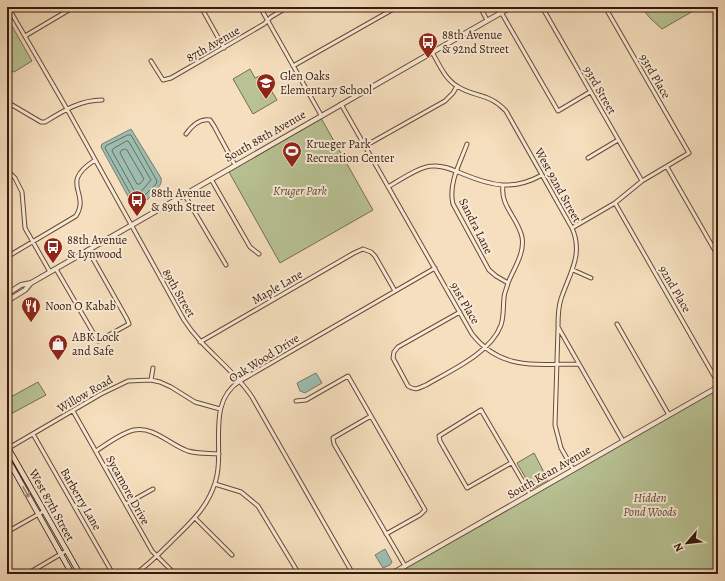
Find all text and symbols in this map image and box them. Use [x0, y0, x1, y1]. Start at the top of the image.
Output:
street label: 87th Avenue [183, 22, 243, 66]
place label: 88th Avenue & 92nd Street [442, 27, 509, 57]
bus stop icon: 88th Avenue & 92nd Street [417, 31, 439, 59]
street label: 93rd Place [636, 51, 674, 101]
street label: 93rd Street [580, 63, 620, 117]
place label: Glen Oaks Elementary School [280, 68, 372, 98]
school or university icon: Glen Oaks Elementary School [255, 72, 277, 100]
street label: South 88th Avenue [221, 106, 309, 166]
place label: Krueger Park Recreation Center [306, 136, 395, 166]
sports icon: Krueger Park Recreation Center [281, 140, 303, 168]
street label: West 92nd Street [530, 144, 585, 225]
park label: Kruger Park [273, 183, 328, 199]
place label: 88th Avenue & 89th Street [151, 185, 215, 215]
bus stop icon: 88th Avenue & 89th Street [126, 189, 148, 217]
street label: Sandra Lane [455, 195, 497, 257]
place label: 88th Avenue & Lynwood [67, 232, 127, 262]
bus stop icon: 88th Avenue & Lynwood [42, 236, 64, 264]
street label: 92nd Place [655, 262, 695, 316]
street label: 89th Street [159, 266, 199, 320]
street label: Maple Lane [249, 266, 305, 308]
street label: 91st Place [447, 279, 483, 327]
restaurant icon: Noon O Kabab [20, 295, 42, 323]
place label: Noon O Kabab [45, 298, 116, 314]
place label: ABK Lock and Safe [71, 329, 119, 359]
street label: Oak Wood Drive [226, 330, 302, 386]
shop icon: ABK Lock and Safe [47, 333, 69, 361]
street label: Willow Road [53, 371, 116, 417]
street label: South Kean Avenue [504, 442, 594, 502]
street label: Sycamore Drive [102, 452, 154, 528]
street label: West 87th Street [25, 465, 78, 544]
street label: Barberry Lane [57, 465, 105, 533]
one-way arrow [23, 486, 31, 498]
park label: Hidden Pond Woods [623, 490, 677, 520]
north arrow [667, 523, 707, 563]
text: N [670, 540, 687, 555]

